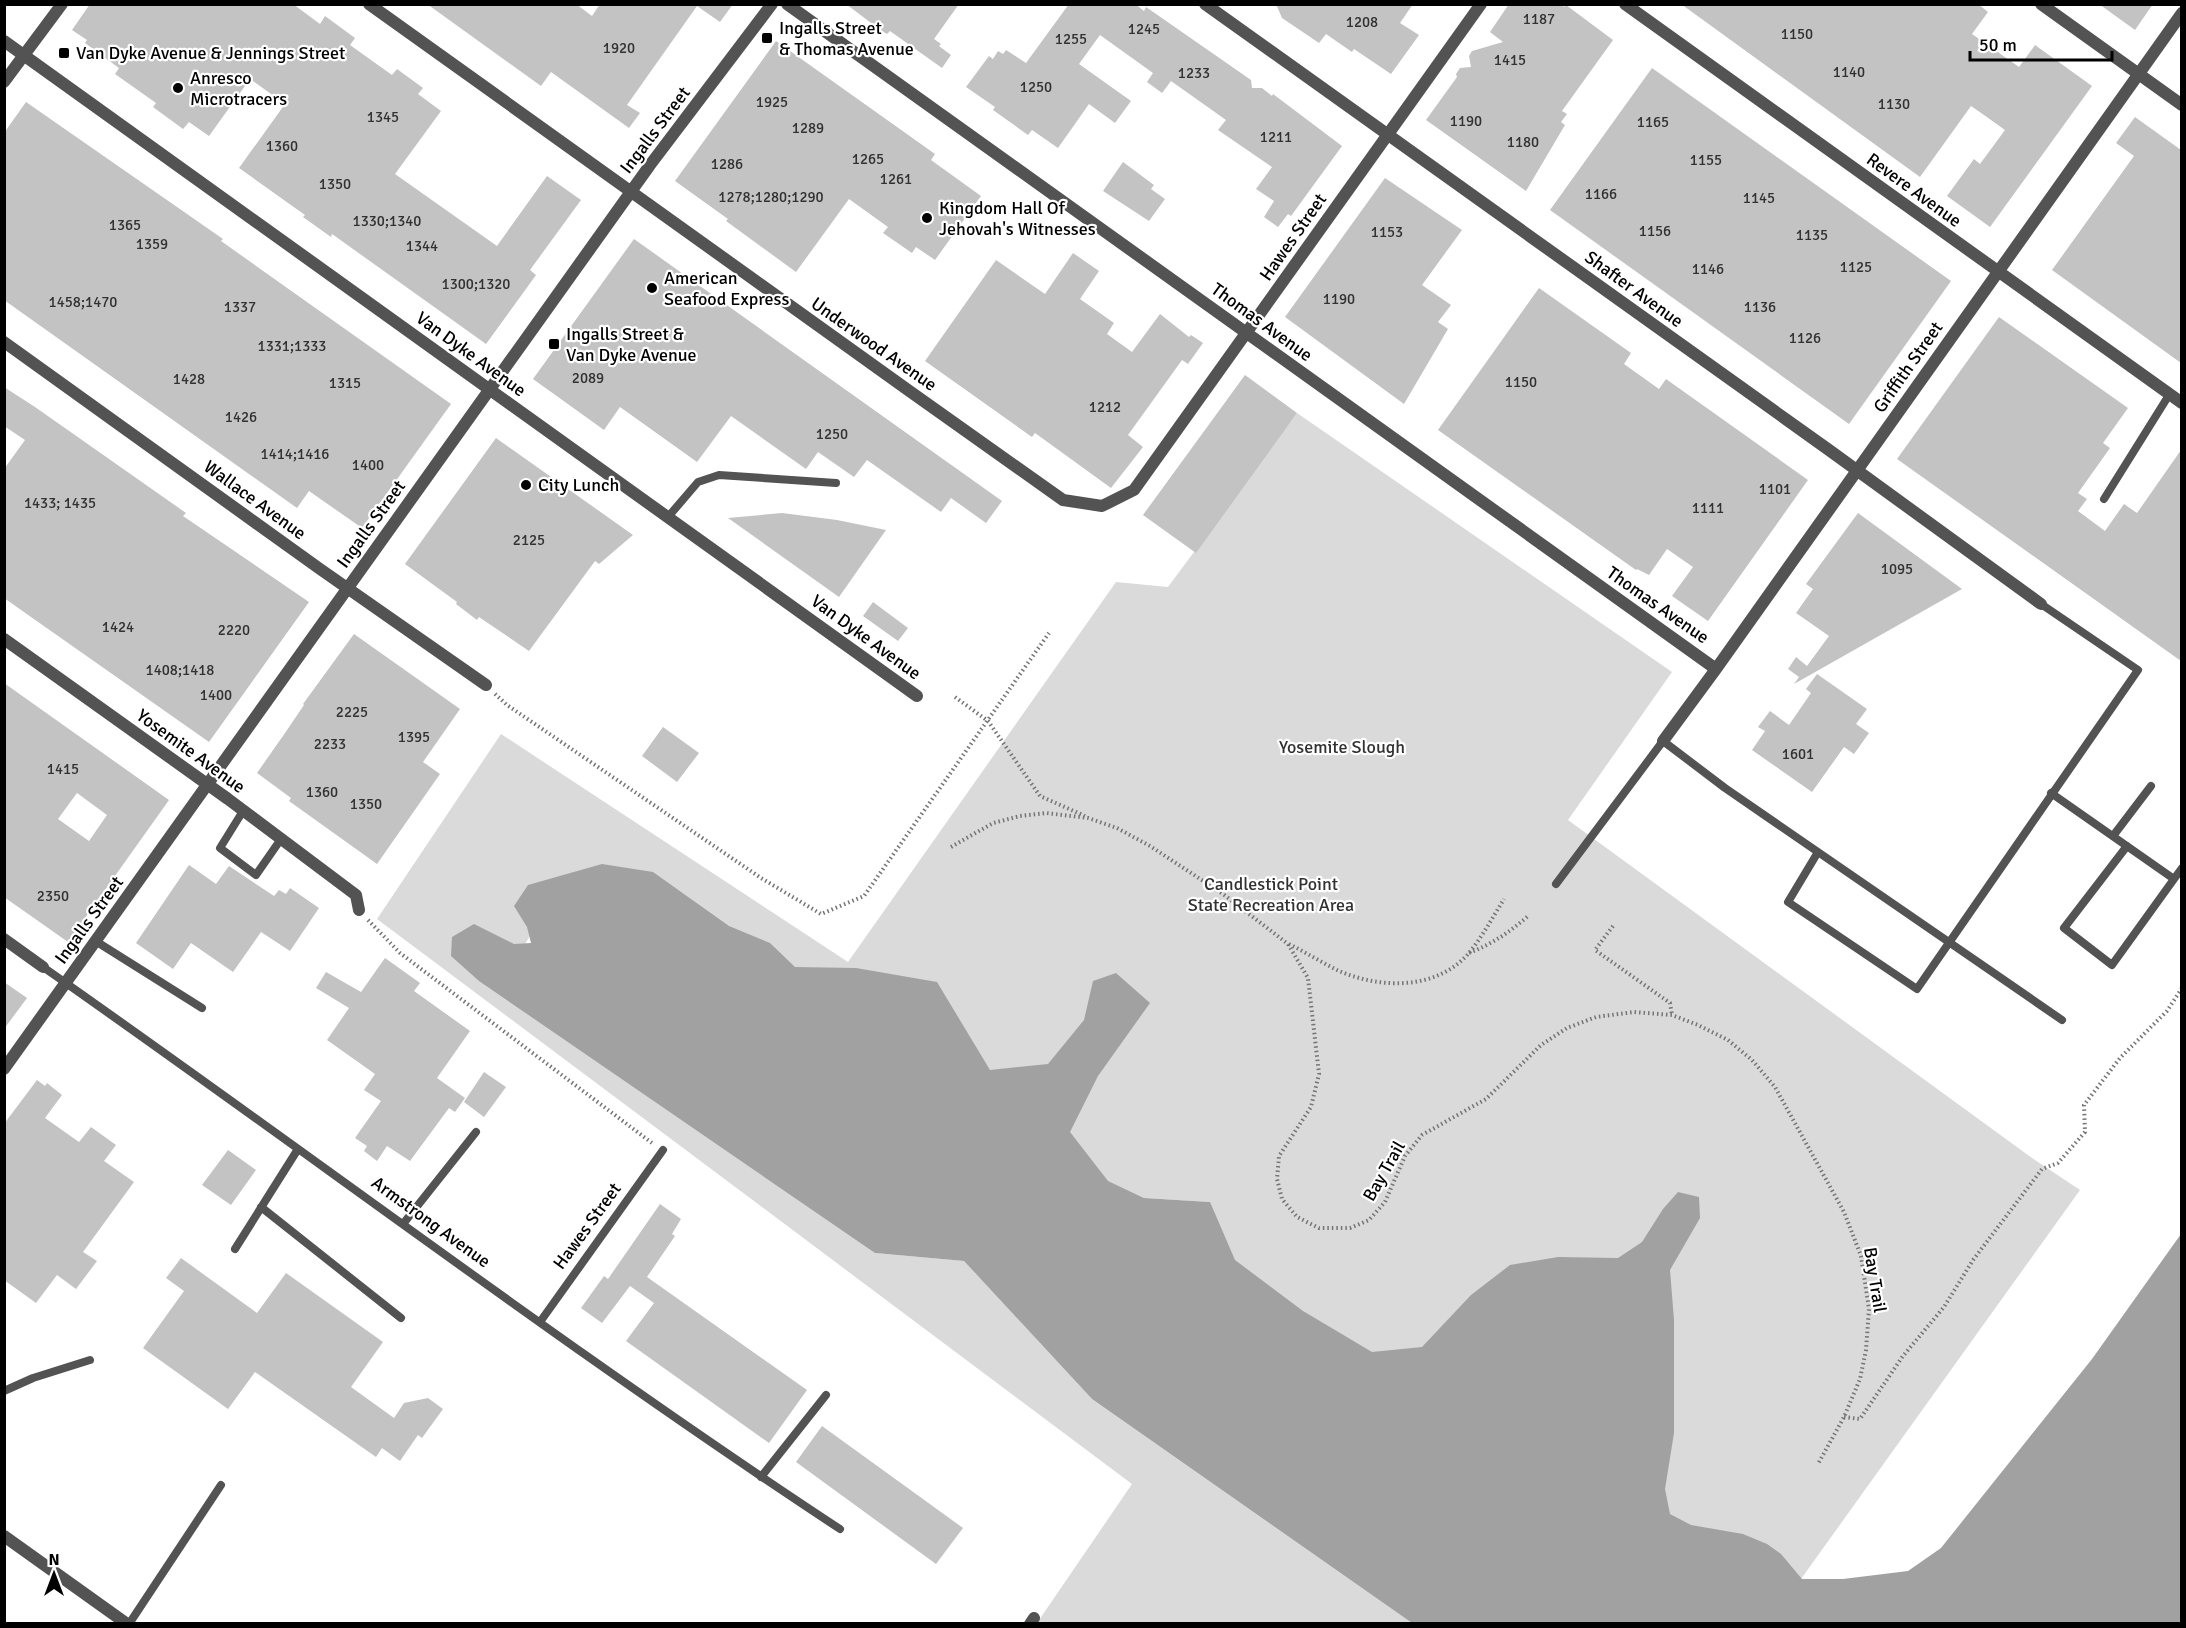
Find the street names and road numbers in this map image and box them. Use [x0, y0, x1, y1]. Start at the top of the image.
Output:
street label: Ingalls Street [615, 82, 695, 178]
street label: Revere Avenue [1862, 148, 1966, 232]
street label: Hawes Street [1255, 189, 1331, 285]
street label: Shafter Avenue [1580, 246, 1688, 332]
street label: Thomas Avenue [1207, 278, 1317, 366]
street label: Underwood Avenue [807, 292, 941, 396]
street label: Van Dyke Avenue [412, 307, 530, 401]
street label: Griffith Street [1869, 317, 1947, 417]
street label: Wallace Avenue [200, 456, 310, 544]
street label: Ingalls Street [332, 476, 410, 572]
street label: Thomas Avenue [1603, 562, 1713, 648]
street label: Van Dyke Avenue [807, 590, 925, 684]
street label: Yosemite Avenue [132, 704, 250, 798]
street label: Ingalls Street [50, 872, 128, 968]
street label: Bay Trail [1358, 1137, 1410, 1205]
street label: Armstrong Avenue [367, 1172, 495, 1272]
street label: Hawes Street [548, 1178, 626, 1274]
street label: Bay Trail [1859, 1246, 1891, 1314]

